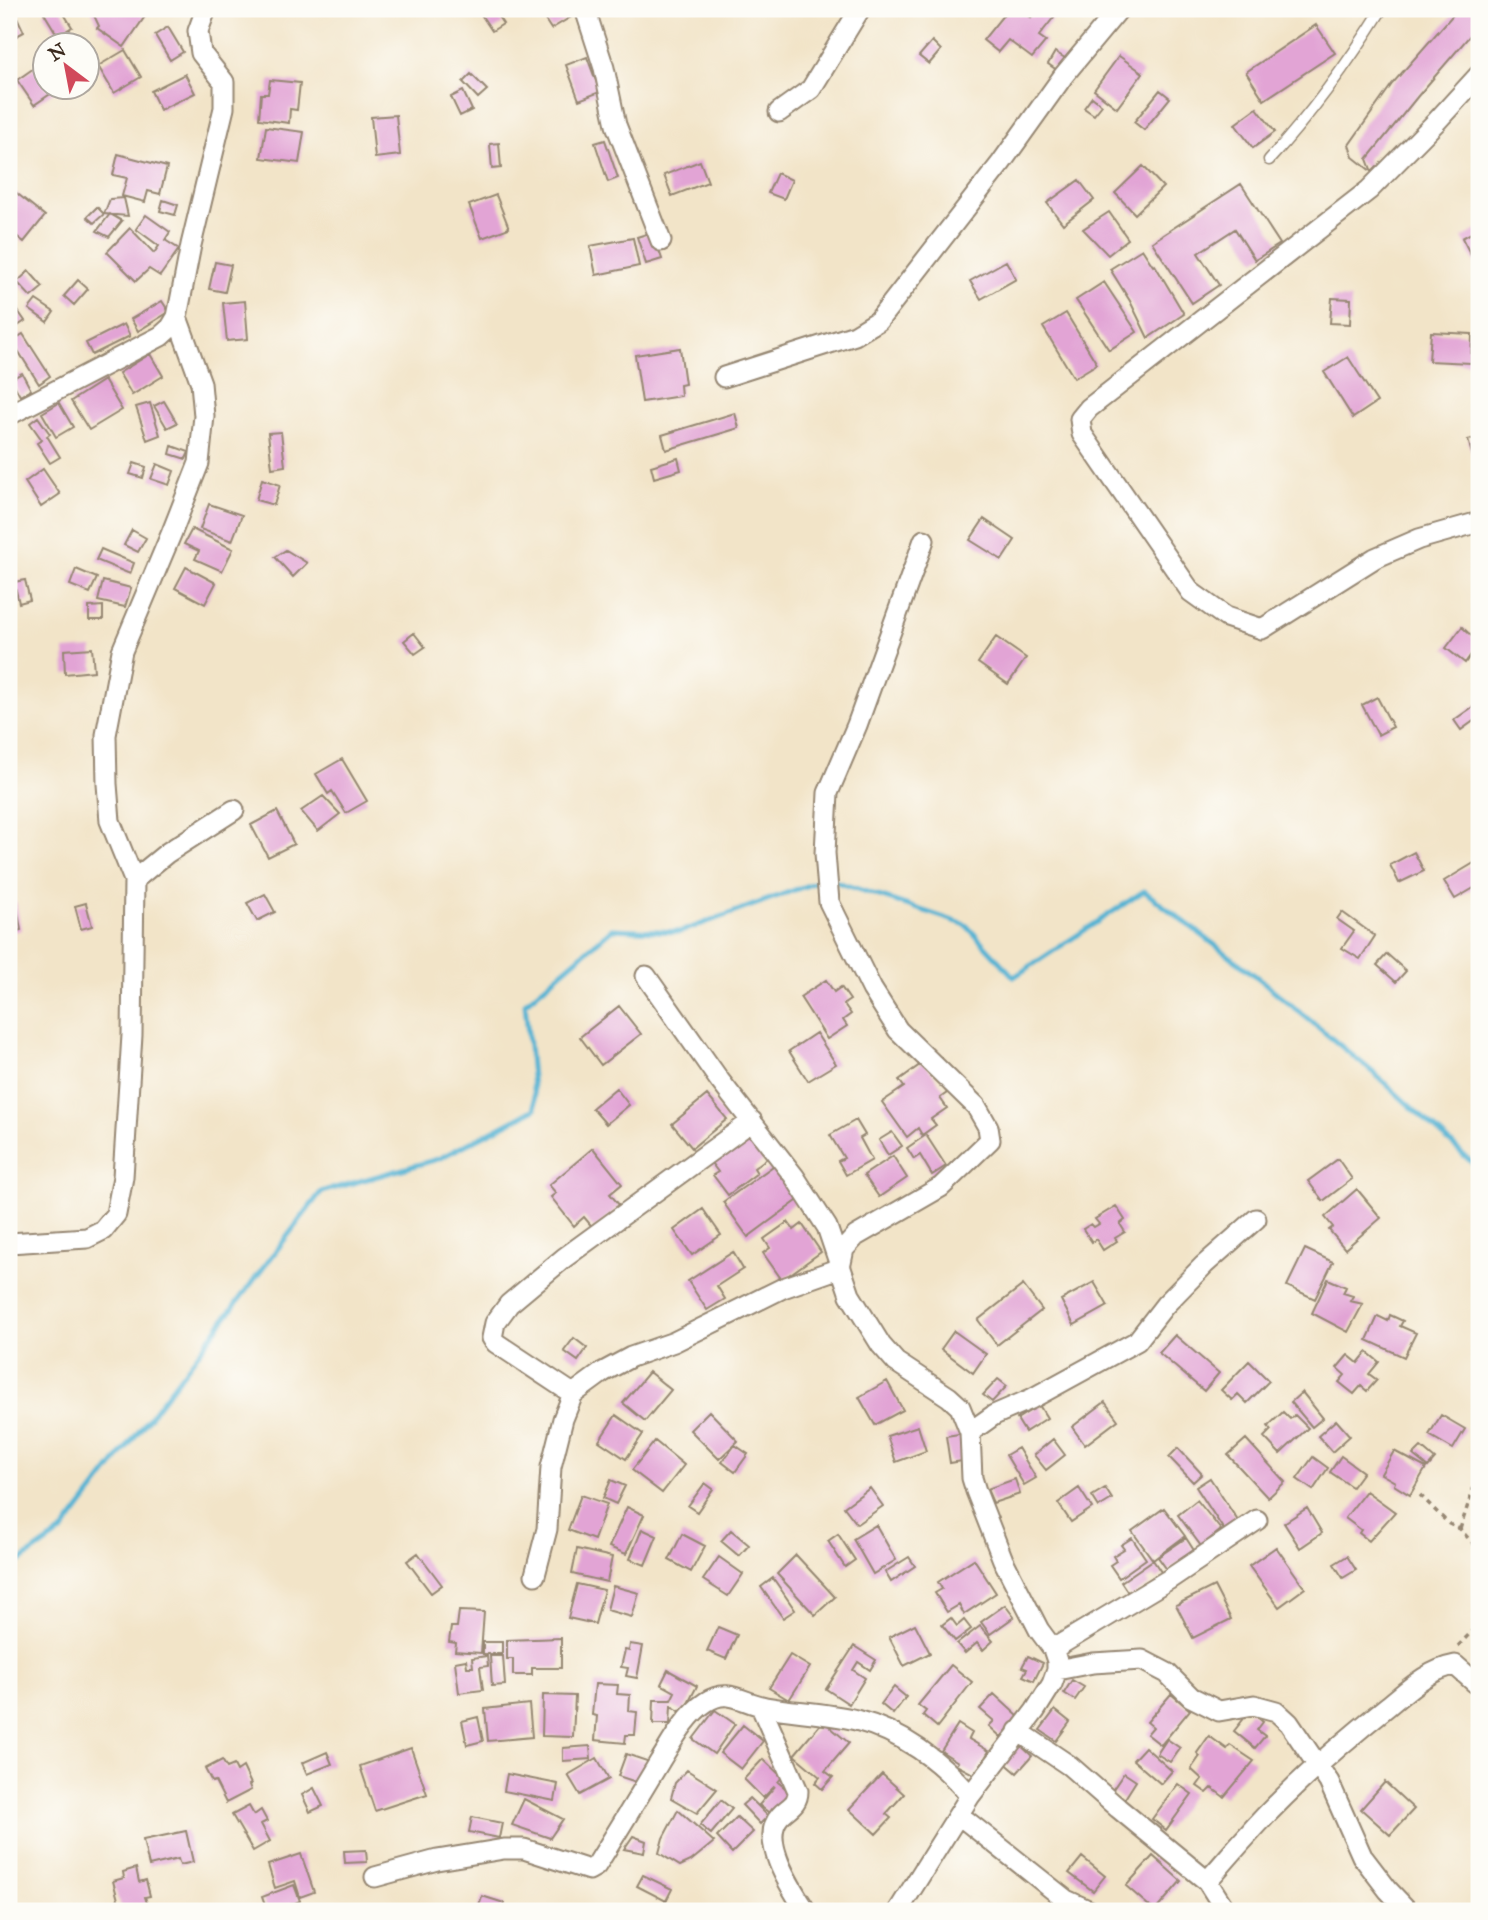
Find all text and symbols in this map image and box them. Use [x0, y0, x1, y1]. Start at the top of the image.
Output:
north arrow [32, 32, 102, 102]
text: N [44, 38, 70, 66]

